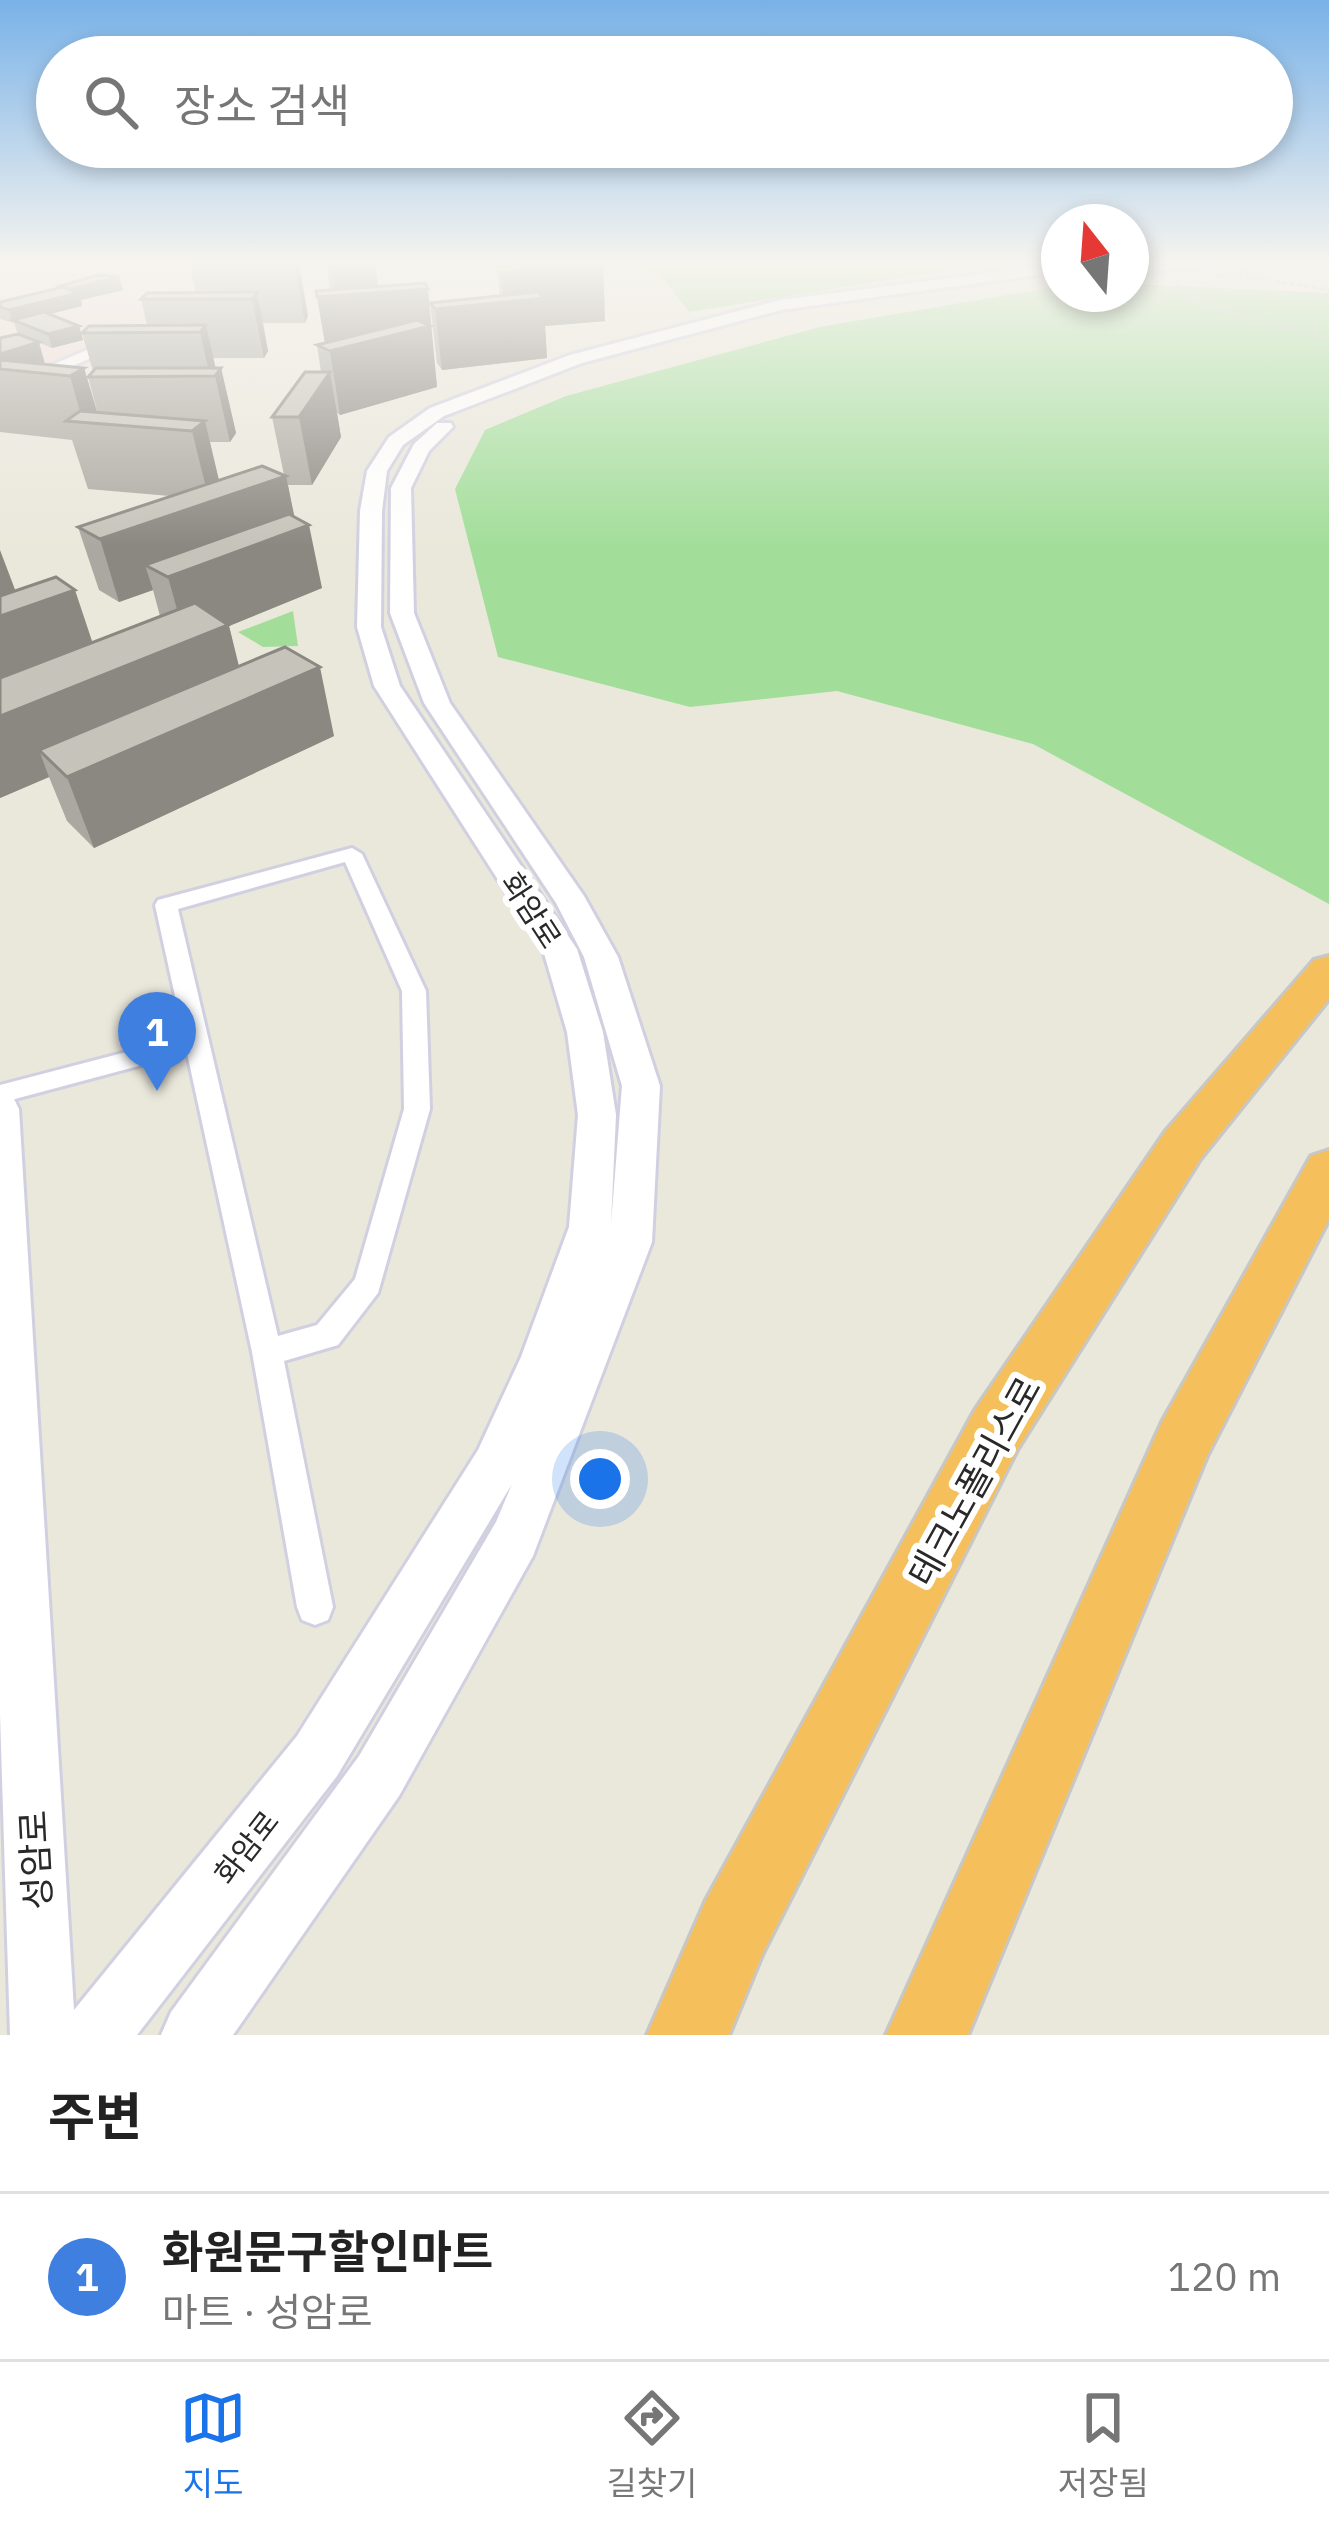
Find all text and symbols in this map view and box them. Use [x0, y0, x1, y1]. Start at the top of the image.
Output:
search box [36, 36, 1293, 168]
icon: search [78, 69, 144, 135]
text: 장소 검색 [174, 76, 350, 134]
north arrow [1041, 204, 1149, 312]
street label: 화암로 [493, 865, 571, 955]
pin: 1 [118, 992, 196, 1091]
street label: 테크노폴리스로 [897, 1368, 1051, 1594]
your location [570, 1449, 630, 1509]
street label: 화암로 [205, 1802, 287, 1892]
street label: 성암로 [9, 1809, 61, 1911]
text: 주변 [48, 2083, 142, 2149]
text: 화원문구할인마트 [162, 2222, 493, 2280]
text: 1 [75, 2251, 99, 2302]
text: 120 m [1168, 2251, 1281, 2302]
text: 마트 · 성암로 [162, 2286, 373, 2337]
tab: 지도 [180, 2385, 246, 2505]
tab: 길찾기 [606, 2385, 697, 2505]
tab: 저장됨 [1058, 2385, 1149, 2505]

